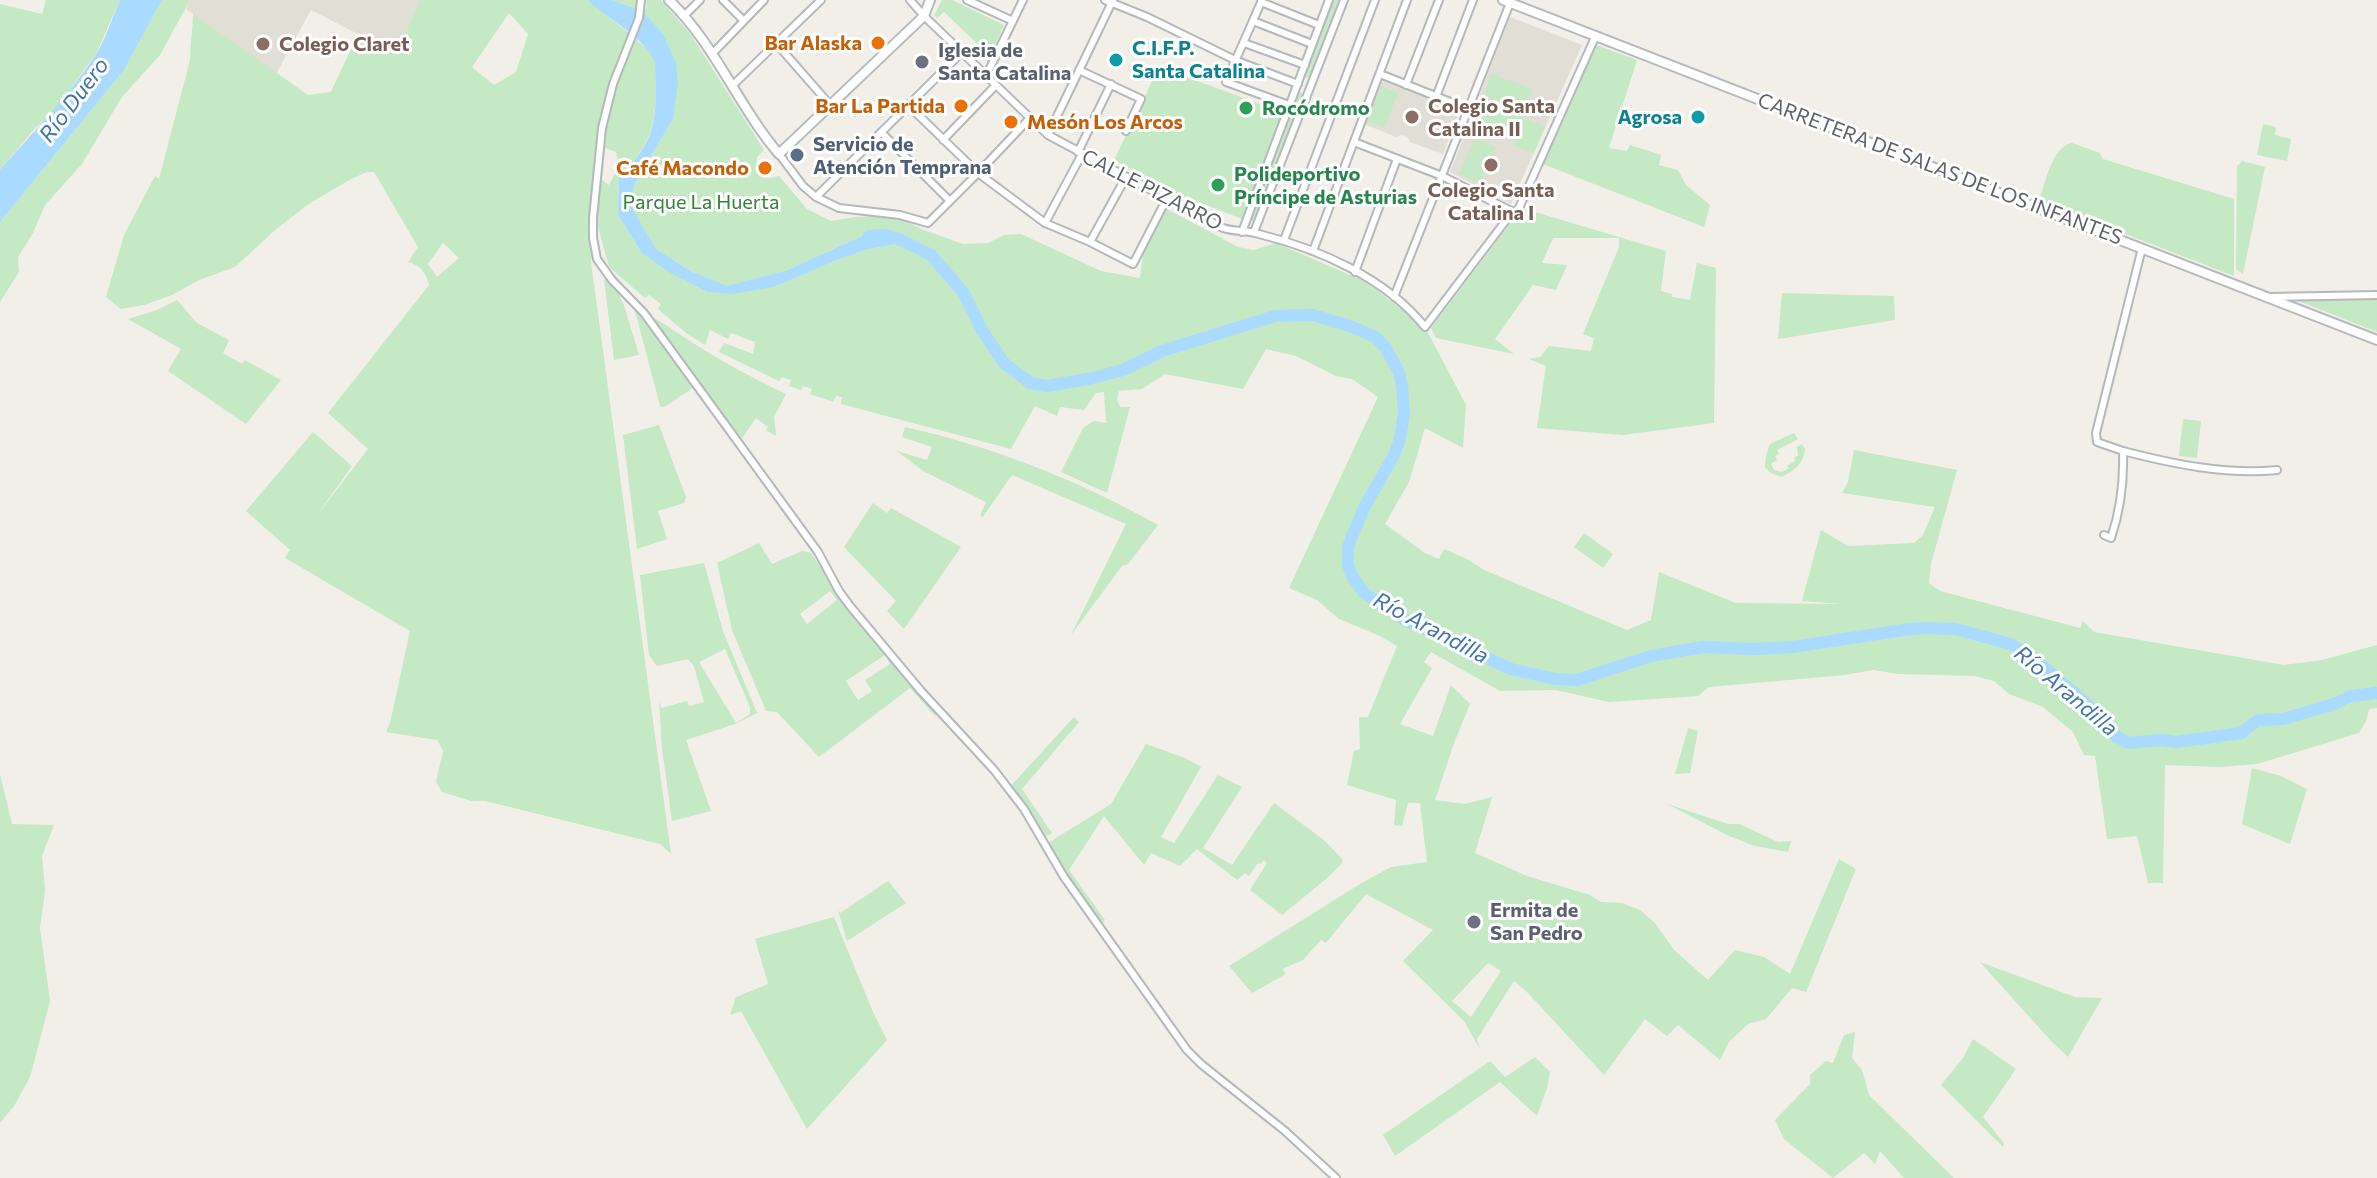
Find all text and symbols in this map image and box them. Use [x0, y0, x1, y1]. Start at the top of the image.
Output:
place label: Bar Alaska [764, 31, 862, 55]
place label: Colegio Claret [279, 32, 409, 56]
marker: Bar Alaska [869, 34, 887, 52]
marker: Colegio Claret [254, 35, 272, 53]
place label: C.I.F.P. Santa Catalina [1132, 36, 1265, 83]
place label: Iglesia de Santa Catalina [938, 38, 1071, 85]
marker: C.I.F.P. Santa Catalina [1107, 51, 1125, 69]
water label: Río Duero [34, 52, 114, 148]
marker: Iglesia de Santa Catalina [913, 53, 931, 71]
street label: CARRETERA DE SALAS DE LOS INFANTES [1754, 88, 2126, 250]
place label: Bar La Partida [815, 94, 945, 118]
place label: Colegio Santa Catalina II [1428, 94, 1555, 141]
place label: Rocódromo [1262, 96, 1370, 120]
marker: Bar La Partida [952, 97, 970, 115]
marker: Rocódromo [1237, 99, 1255, 117]
place label: Agrosa [1618, 105, 1682, 129]
marker: Colegio Santa Catalina II [1403, 108, 1421, 126]
marker: Agrosa [1689, 108, 1707, 126]
place label: Mesón Los Arcos [1027, 110, 1183, 134]
marker: Mesón Los Arcos [1002, 113, 1020, 131]
place label: Servicio de Atención Temprana [813, 132, 992, 179]
street label: CALLE PIZARRO [1078, 144, 1226, 236]
marker: Servicio de Atención Temprana [788, 146, 806, 164]
place label: Café Macondo [616, 156, 749, 180]
marker: Colegio Santa Catalina I [1482, 156, 1500, 174]
marker: Café Macondo [756, 159, 774, 177]
place label: Polideportivo Príncipe de Asturias [1234, 162, 1417, 209]
marker: Polideportivo Príncipe de Asturias [1209, 176, 1227, 194]
place label: Colegio Santa Catalina I [1427, 178, 1555, 225]
park label: Parque La Huerta [623, 190, 779, 214]
water label: Río Arandilla [1369, 587, 1493, 669]
water label: Río Arandilla [2009, 640, 2123, 742]
place label: Ermita de San Pedro [1490, 898, 1583, 945]
marker: Ermita de San Pedro [1465, 913, 1483, 931]

